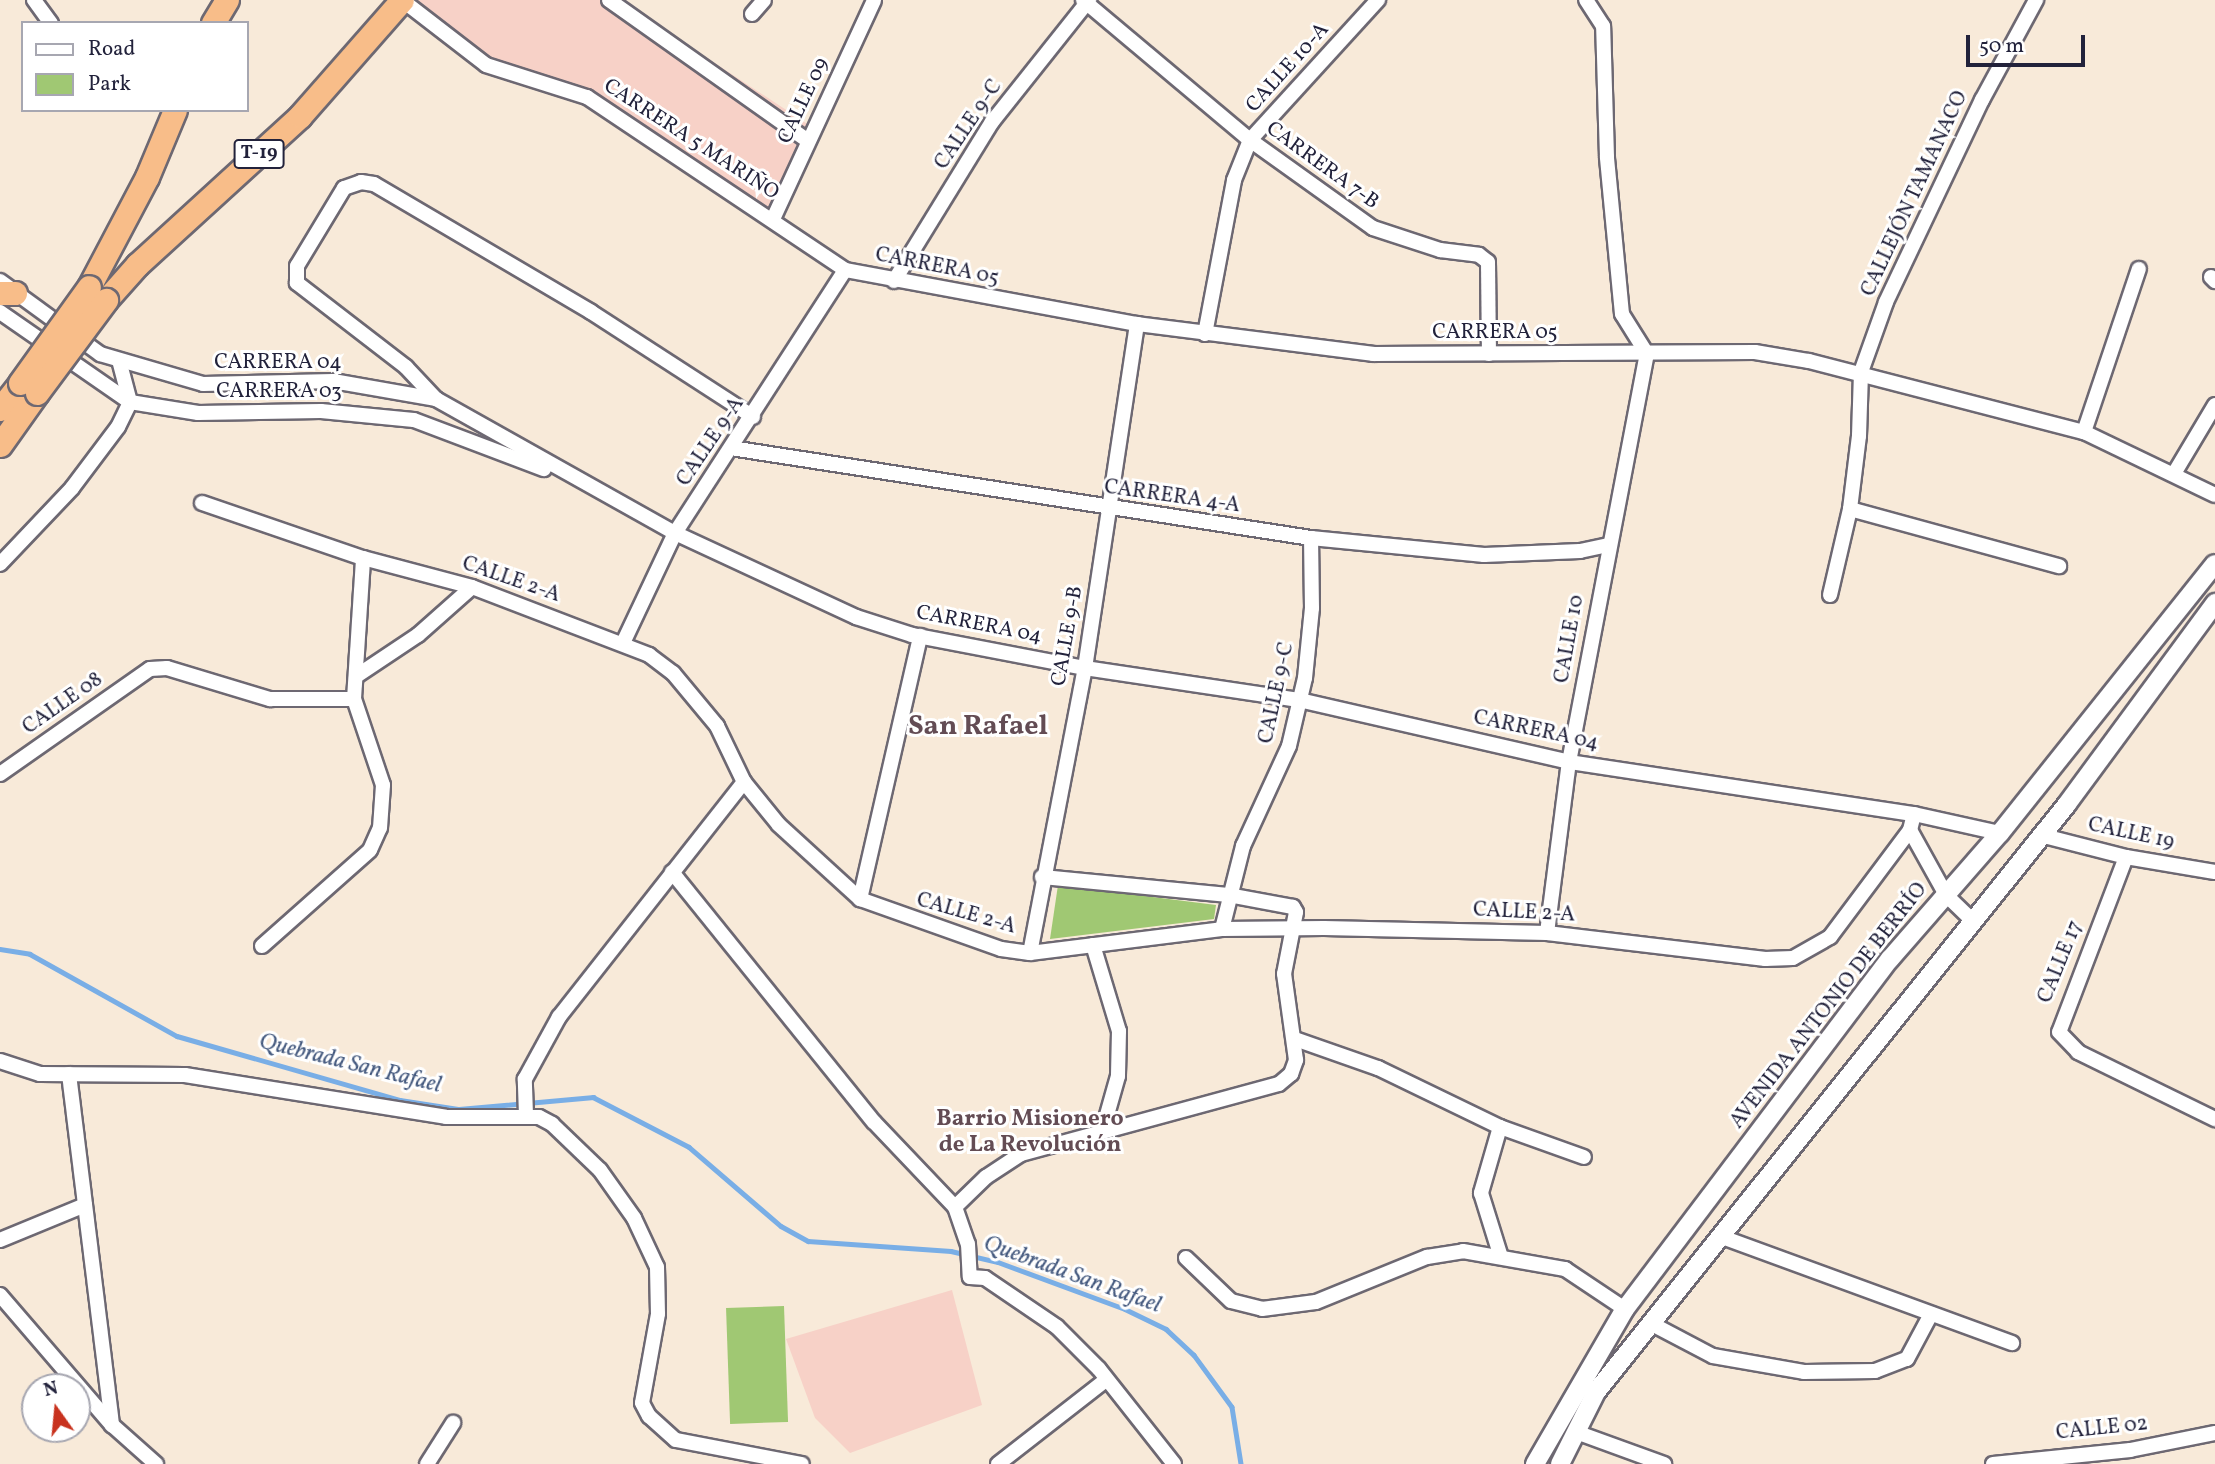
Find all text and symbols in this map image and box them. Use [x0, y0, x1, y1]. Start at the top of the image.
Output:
street label: CALLE 10-A [1241, 18, 1335, 118]
legend [21, 21, 248, 112]
scale bar [1970, 21, 2089, 65]
text: 50 m [1979, 32, 2024, 61]
text: Road [88, 35, 135, 64]
street label: CALLE 09 [773, 54, 835, 148]
text: Park [88, 70, 131, 99]
street label: CARRERA 5 MARIÑO [599, 74, 783, 206]
street label: CALLE 9-C [930, 75, 1008, 175]
street label: CALLEJÓN TAMANACO [1856, 87, 1974, 301]
street label: CARRERA 7-B [1261, 117, 1383, 215]
road number: T-19 [233, 138, 285, 170]
street label: CARRERA 05 [873, 243, 1001, 291]
street label: CARRERA 05 [1432, 320, 1558, 346]
street label: CARRERA 04 [214, 350, 342, 376]
street label: CARRERA 03 [216, 379, 342, 405]
street label: CALLE 9-A [672, 393, 750, 491]
street label: CARRERA 4-A [1103, 475, 1241, 519]
street label: CALLE 2-A [459, 551, 563, 609]
street label: CALLE 9-B [1047, 584, 1089, 688]
street label: CALLE 10 [1550, 593, 1590, 685]
street label: CARRERA 04 [914, 600, 1044, 650]
street label: CALLE 9-C [1254, 640, 1300, 746]
street label: CALLE 08 [18, 667, 108, 741]
street label: CARRERA 04 [1471, 705, 1601, 757]
district label: San Rafael [908, 710, 1048, 744]
street label: CALLE 19 [2086, 813, 2176, 855]
street label: AVENIDA ANTONIO DE BERRÍO [1725, 878, 1933, 1134]
street label: CALLE 2-A [913, 888, 1019, 940]
street label: CALLE 2-A [1472, 898, 1576, 928]
street label: CALLE 17 [2033, 917, 2089, 1007]
water label: Quebrada San Rafael [256, 1028, 444, 1100]
district label: Barrio Misionero de La Revolución [936, 1105, 1124, 1159]
water label: Quebrada San Rafael [980, 1230, 1164, 1320]
north arrow [21, 1373, 91, 1443]
text: N [41, 1375, 61, 1404]
street label: CALLE 02 [2055, 1412, 2149, 1446]

